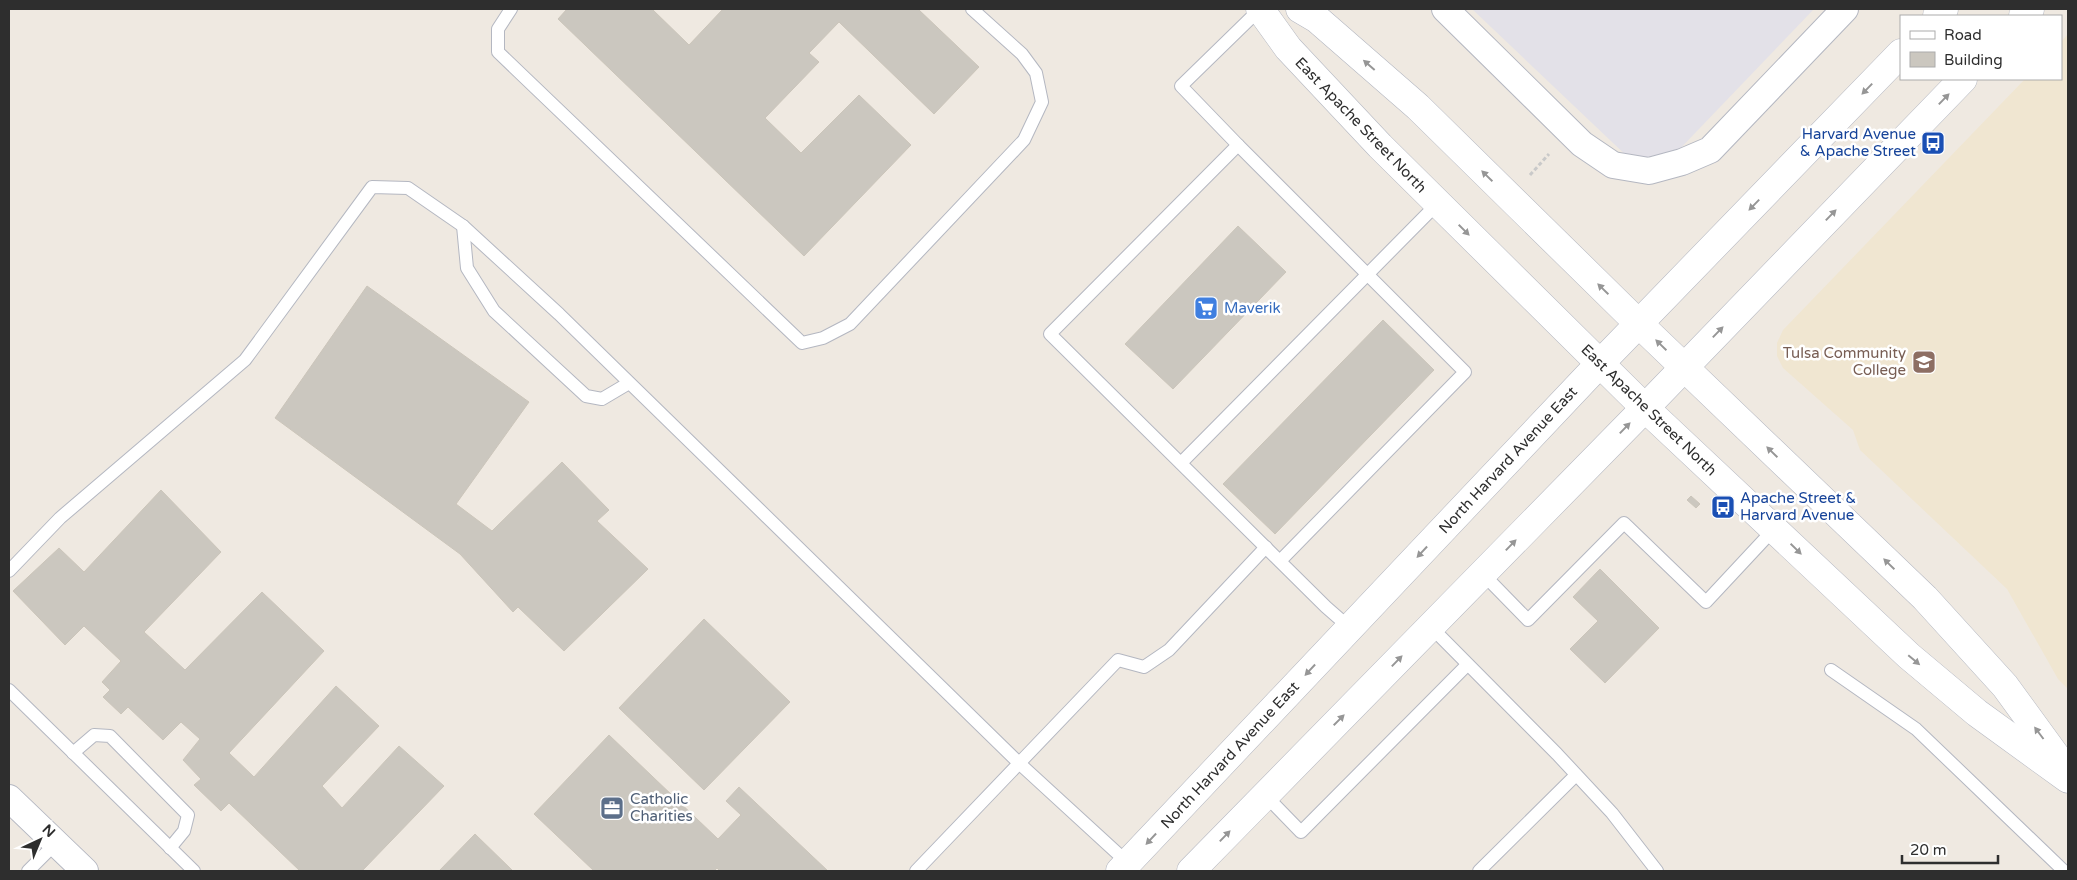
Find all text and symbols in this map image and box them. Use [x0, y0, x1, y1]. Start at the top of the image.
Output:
legend [1900, 15, 2062, 80]
text: Road [1944, 26, 1982, 44]
text: Building [1944, 51, 2003, 69]
street label: East Apache Street North [1291, 53, 1431, 197]
one-way arrow [1362, 59, 1375, 70]
one-way arrow [1861, 82, 1873, 94]
one-way arrow [1937, 93, 1949, 105]
place label: Harvard Avenue & Apache Street [1800, 125, 1916, 160]
bus stop icon: Harvard Avenue & Apache Street [1920, 130, 1946, 156]
one-way arrow [1481, 170, 1493, 182]
one-way arrow [1748, 199, 1760, 211]
one-way arrow [1825, 210, 1837, 222]
one-way arrow [1458, 224, 1470, 236]
one-way arrow [1598, 283, 1610, 295]
supermarket icon: Maverik [1193, 295, 1219, 321]
place label: Maverik [1224, 299, 1281, 317]
one-way arrow [1712, 327, 1724, 339]
one-way arrow [1655, 339, 1667, 351]
street label: East Apache Street North [1577, 340, 1721, 480]
place label: Tulsa Community College [1783, 344, 1906, 379]
school or university icon: Tulsa Community College [1911, 349, 1937, 375]
street label: North Harvard Avenue East [1435, 383, 1581, 537]
one-way arrow [1619, 423, 1631, 435]
one-way arrow [1766, 446, 1778, 458]
place label: Apache Street & Harvard Avenue [1740, 489, 1856, 524]
bus stop icon: Apache Street & Harvard Avenue [1710, 494, 1736, 520]
one-way arrow [1505, 539, 1517, 551]
one-way arrow [1790, 543, 1802, 555]
one-way arrow [1416, 545, 1428, 557]
one-way arrow [1884, 558, 1896, 570]
one-way arrow [1391, 655, 1403, 667]
one-way arrow [1908, 655, 1921, 666]
one-way arrow [1304, 664, 1316, 676]
street label: North Harvard Avenue East [1157, 678, 1303, 832]
one-way arrow [1333, 715, 1345, 727]
one-way arrow [2034, 726, 2044, 740]
place label: Catholic Charities [630, 790, 693, 825]
office icon: Catholic Charities [599, 795, 625, 821]
north arrow [15, 815, 65, 865]
text: N [39, 821, 59, 841]
one-way arrow [1219, 831, 1231, 843]
scale bar [1902, 832, 1998, 864]
one-way arrow [1145, 833, 1157, 845]
text: 20 m [1910, 841, 1947, 859]

